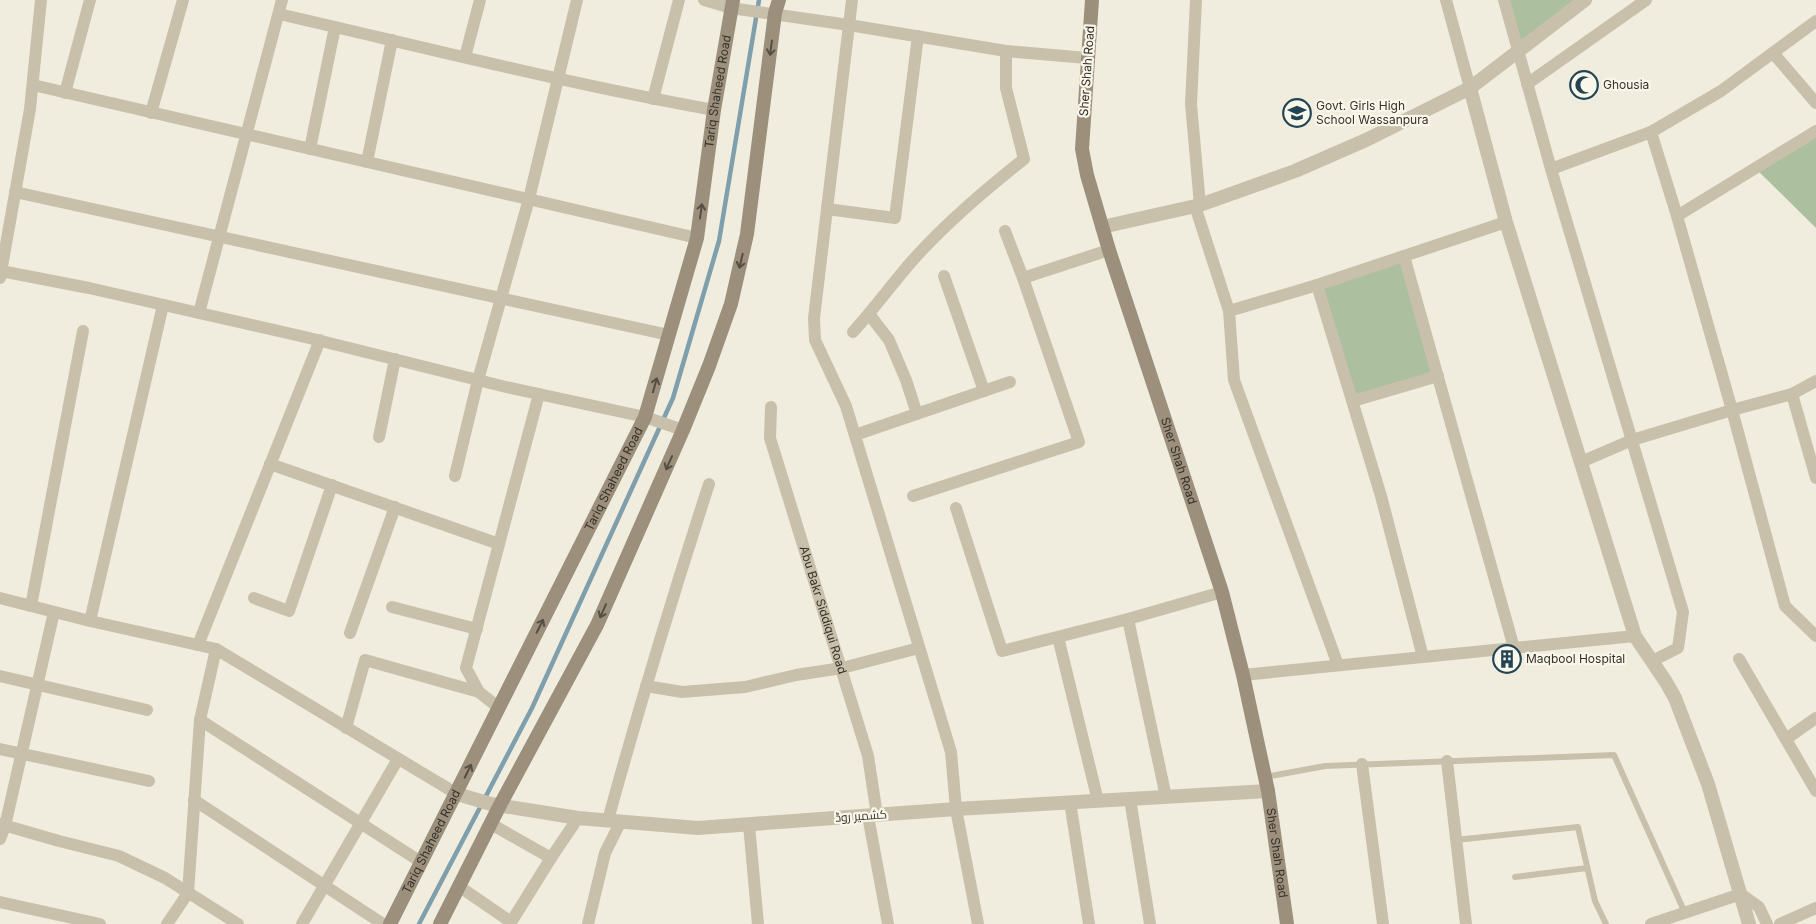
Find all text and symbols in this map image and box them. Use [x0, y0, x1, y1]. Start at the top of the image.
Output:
street label: Sher Shah Road [1076, 25, 1097, 117]
street label: Tariq Shaheed Road [701, 34, 734, 149]
one-way arrow [766, 40, 776, 56]
mosque icon: Ghousia [1569, 70, 1599, 100]
place label: Ghousia [1603, 77, 1649, 92]
school or university icon: Govt. Girls High School Wassanpura [1282, 98, 1312, 128]
place label: Govt. Girls High School Wassanpura [1316, 98, 1428, 127]
one-way arrow [696, 204, 706, 220]
one-way arrow [736, 252, 745, 268]
one-way arrow [650, 377, 660, 393]
street label: Sher Shah Road [1158, 415, 1200, 506]
street label: Tariq Shaheed Road [581, 424, 646, 533]
one-way arrow [663, 455, 673, 470]
street label: Abu Bakr Siddiqui Road [797, 544, 850, 676]
one-way arrow [598, 603, 607, 618]
one-way arrow [536, 619, 546, 634]
building icon: Maqbool Hospital [1492, 644, 1522, 674]
place label: Maqbool Hospital [1526, 651, 1625, 666]
one-way arrow [463, 764, 473, 779]
street label: Tariq Shaheed Road [398, 787, 463, 896]
street label: کشمیر روڈ [835, 806, 887, 825]
street label: Sher Shah Road [1264, 807, 1291, 899]

